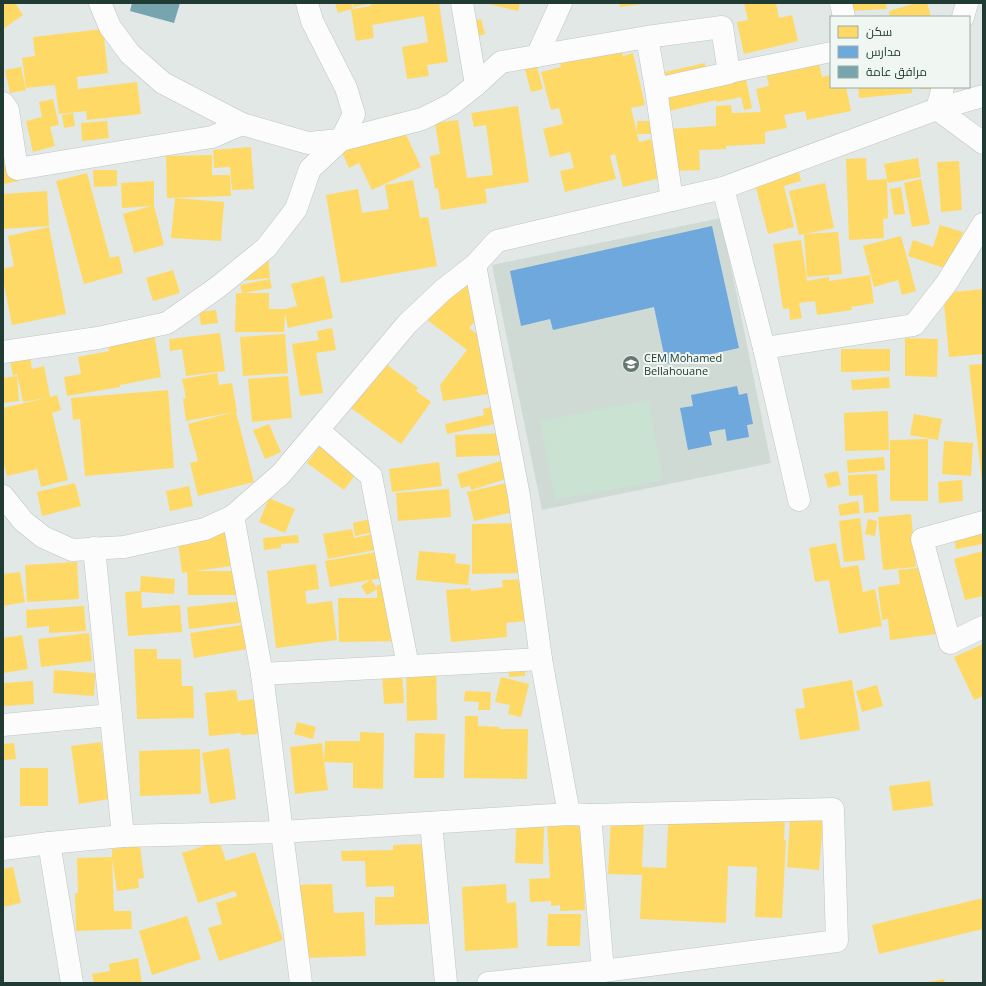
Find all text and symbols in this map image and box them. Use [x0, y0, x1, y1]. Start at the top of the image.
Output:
legend [830, 16, 970, 88]
text: سكن [866, 23, 892, 40]
text: مدارس [866, 43, 901, 60]
text: مرافق عامة [866, 63, 927, 80]
place label: CEM Mohamed Bellahouane [644, 350, 722, 378]
school or university icon: CEM Mohamed Bellahouane [621, 354, 641, 374]

